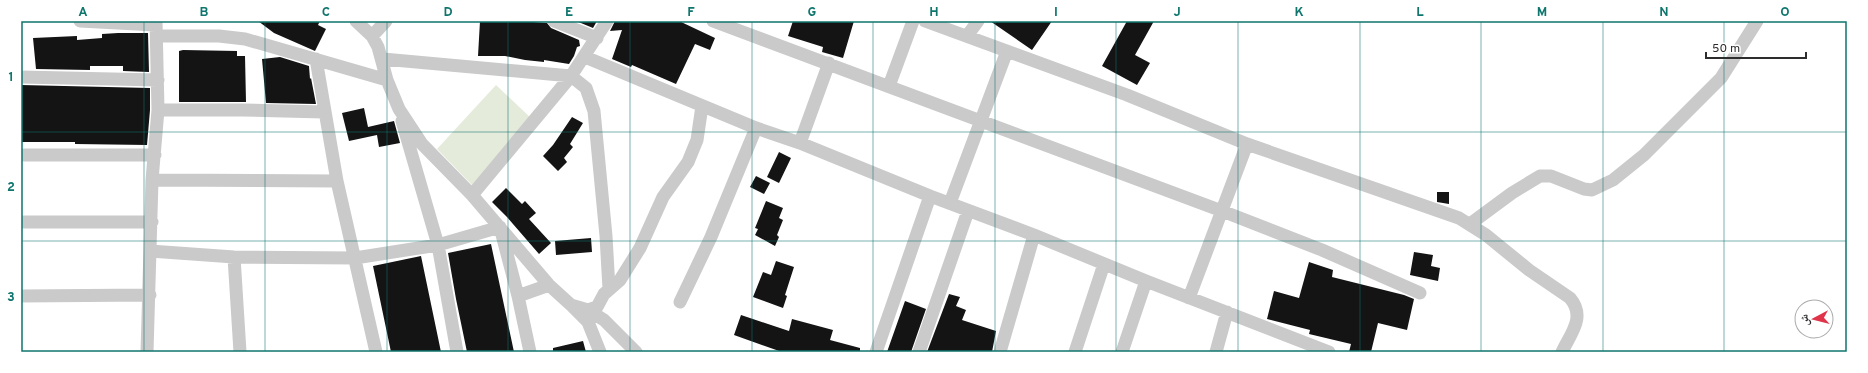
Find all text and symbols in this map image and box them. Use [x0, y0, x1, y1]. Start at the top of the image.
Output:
text: A [78, 5, 88, 21]
text: B [200, 5, 209, 21]
text: C [322, 5, 330, 21]
text: D [443, 5, 453, 21]
text: E [565, 5, 573, 21]
text: F [687, 5, 695, 21]
text: G [808, 5, 817, 21]
text: H [929, 5, 939, 21]
text: I [1054, 5, 1058, 21]
text: J [1173, 5, 1181, 21]
text: K [1294, 5, 1304, 21]
text: L [1416, 5, 1424, 21]
text: M [1537, 5, 1547, 21]
text: N [1659, 5, 1669, 21]
text: O [1780, 5, 1790, 21]
scale bar [1706, 34, 1806, 60]
text: 50 m [1712, 41, 1740, 57]
text: 1 [8, 70, 14, 86]
text: 2 [7, 180, 15, 196]
text: 3 [7, 290, 15, 306]
north arrow [1794, 299, 1834, 339]
text: ش [1797, 313, 1813, 327]

